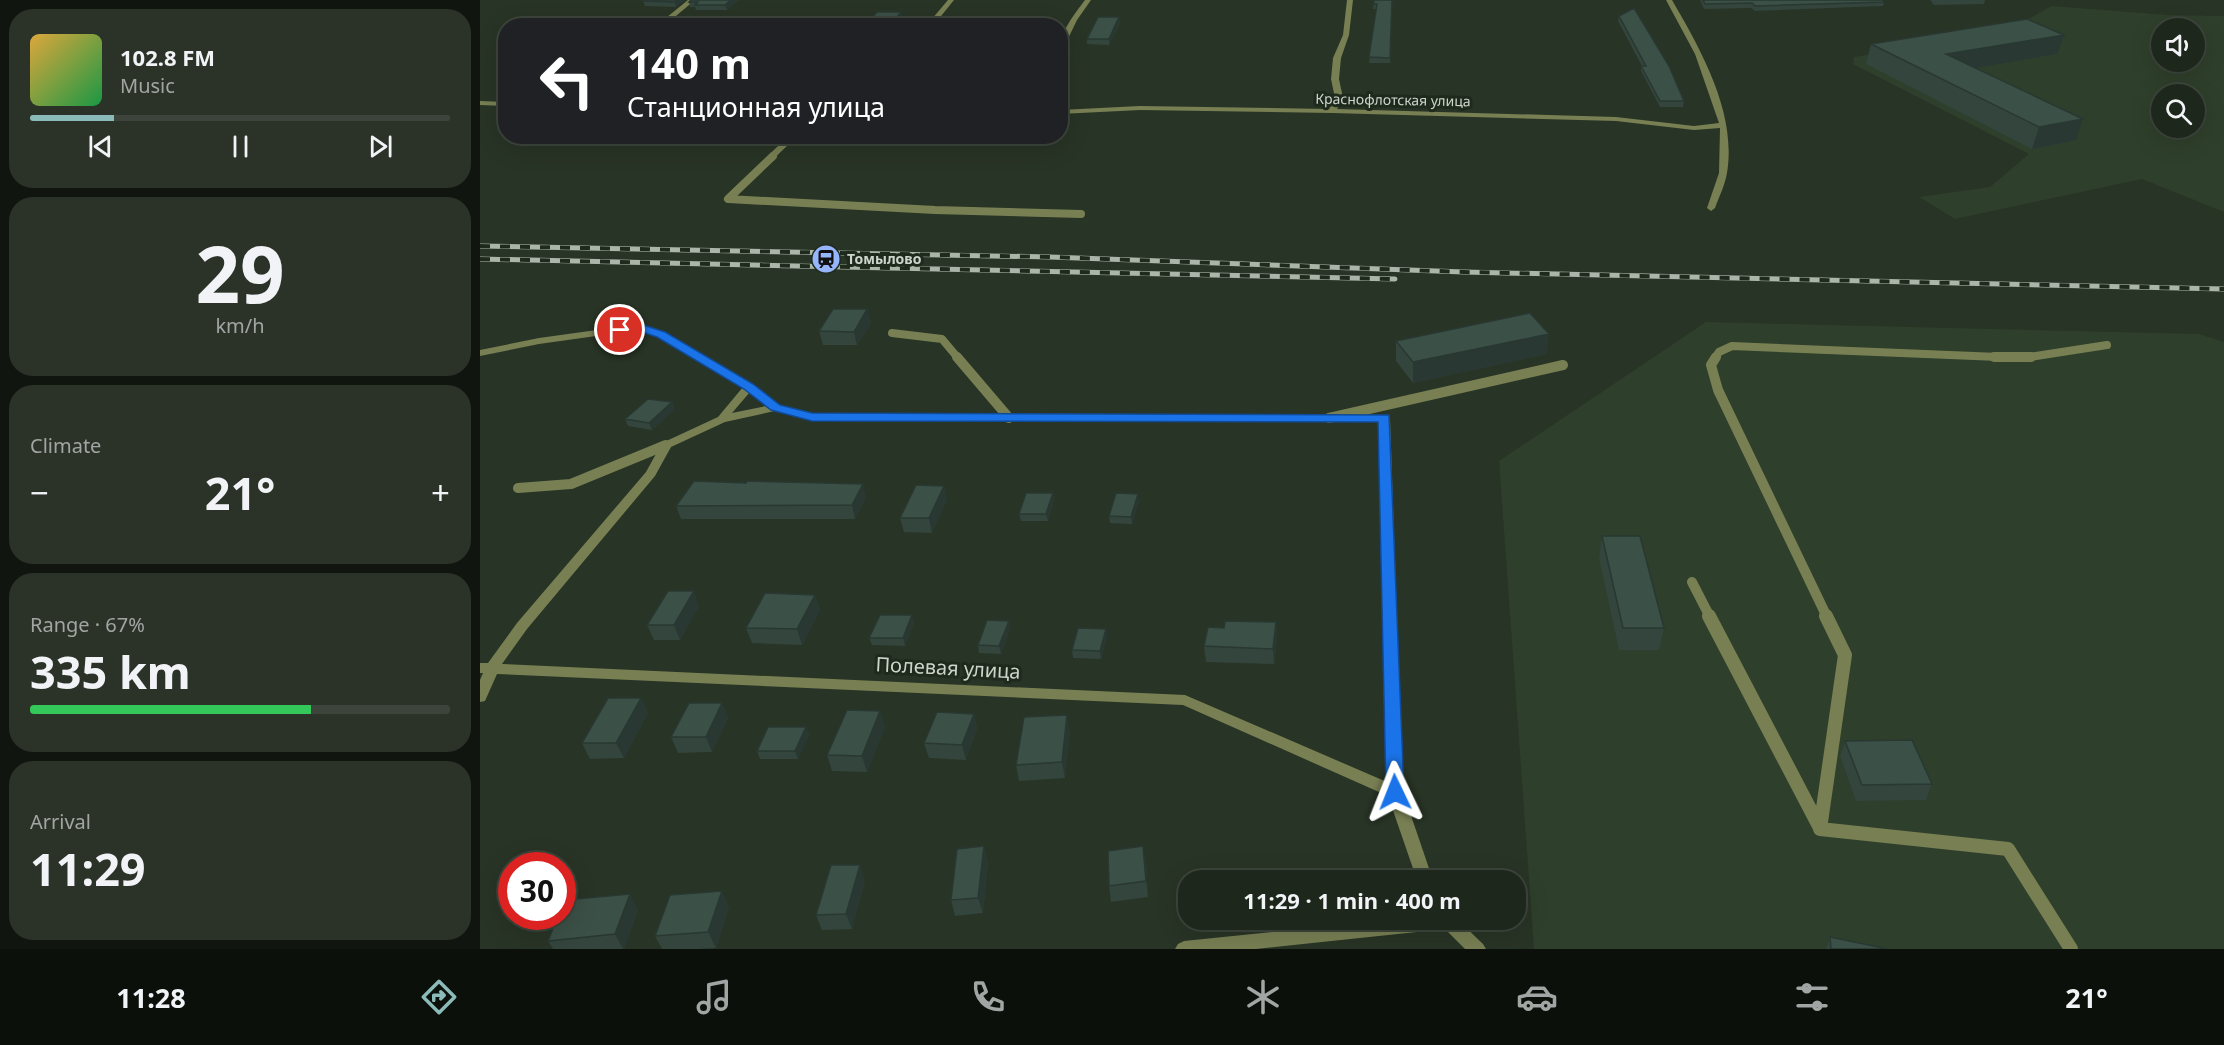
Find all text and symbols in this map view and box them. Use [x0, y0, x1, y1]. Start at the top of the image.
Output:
map controls [2151, 18, 2205, 138]
button: sound [2151, 18, 2205, 72]
text: 140 m [627, 34, 751, 91]
text: 102.8 FM [120, 42, 215, 72]
icon: left [528, 42, 606, 120]
text: Music [120, 72, 175, 99]
button: search [2151, 84, 2205, 138]
text: Станционная улица [627, 88, 885, 125]
street label: Краснофлотская улица [1315, 89, 1471, 110]
icon: previous [84, 130, 117, 163]
icon: pause [224, 130, 257, 163]
icon: next [364, 130, 397, 163]
text: 29 [195, 220, 285, 326]
station icon: Томылово [810, 243, 842, 275]
place label: Томылово [847, 249, 922, 268]
pin [594, 304, 645, 355]
text: km/h [215, 312, 265, 339]
icon: arrive [603, 313, 636, 346]
text: Climate [30, 432, 101, 459]
text: 21° [205, 462, 275, 523]
text: − [30, 470, 49, 515]
text: + [431, 470, 450, 515]
text: Range · 67% [30, 611, 145, 638]
text: 335 km [30, 641, 191, 702]
street label: Полевая улица [875, 650, 1021, 685]
position arrow [1363, 760, 1427, 824]
text: Arrival [30, 808, 91, 835]
text: 11:29 [30, 838, 146, 899]
speed limit sign: 30 [498, 852, 576, 930]
text: 11:29 · 1 min · 400 m [1243, 885, 1461, 915]
icon: directions [418, 976, 460, 1018]
icon: music [693, 976, 735, 1018]
icon: phone [967, 976, 1009, 1018]
icon: climate [1242, 976, 1284, 1018]
icon: car [1516, 976, 1558, 1018]
icon: filters [1791, 976, 1833, 1018]
text: 11:28 [116, 979, 186, 1016]
text: 21° [2065, 979, 2108, 1016]

